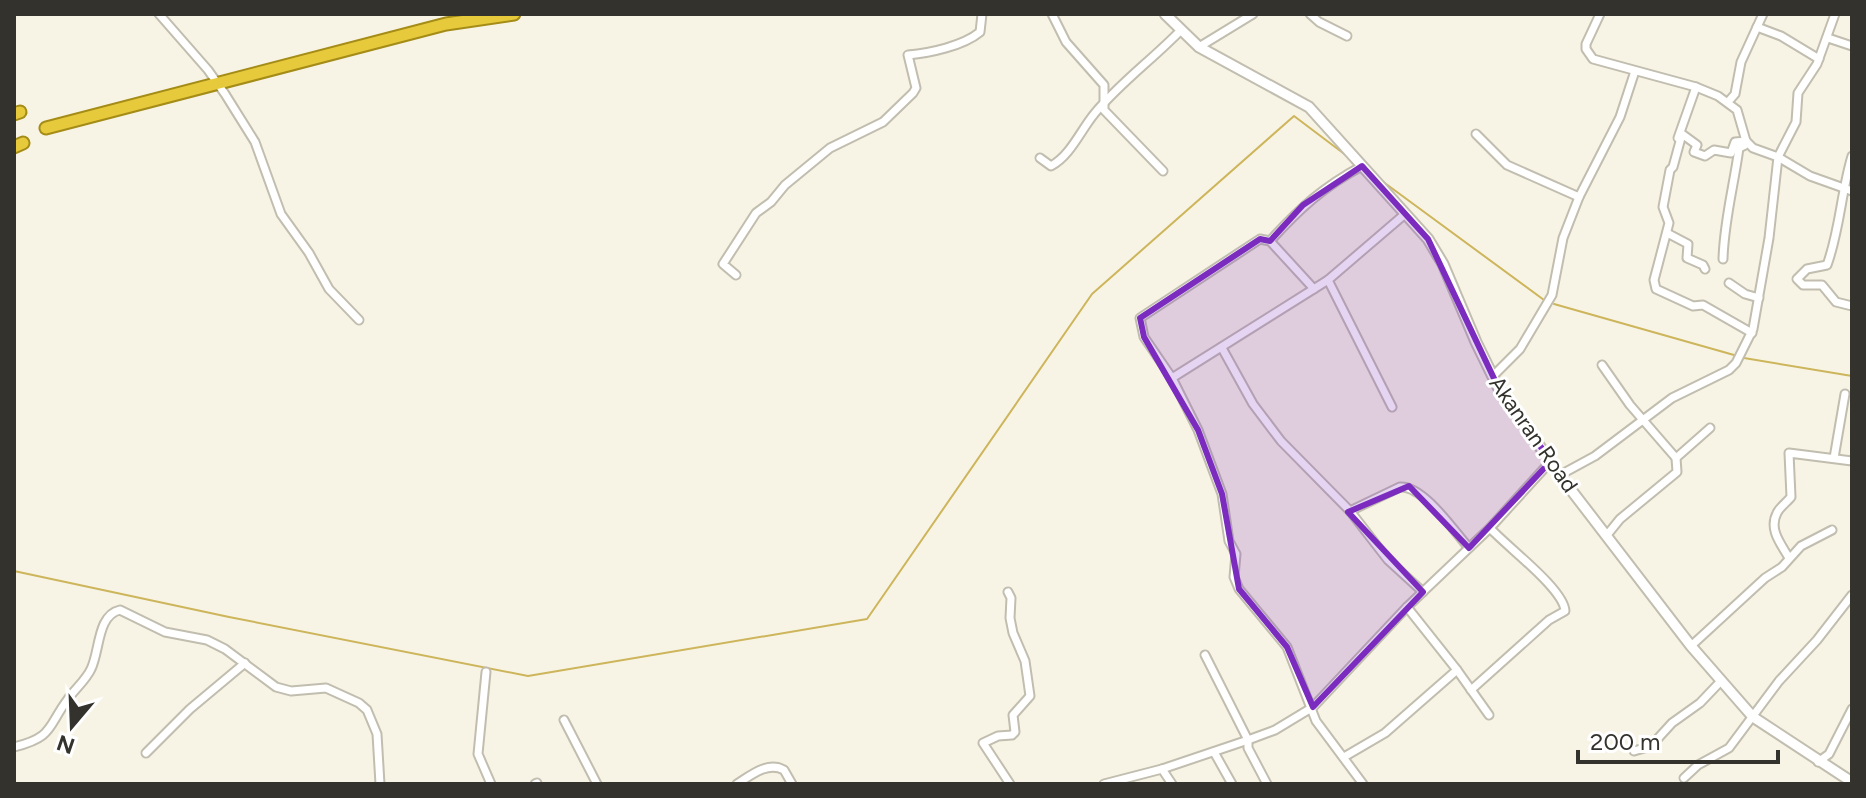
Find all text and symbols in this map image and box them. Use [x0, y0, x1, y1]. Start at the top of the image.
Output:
street label: Akanran Road [1484, 371, 1584, 498]
north arrow [32, 686, 112, 766]
scale bar [1578, 714, 1778, 764]
text: 200 m [1590, 727, 1661, 756]
text: N [53, 729, 78, 760]

